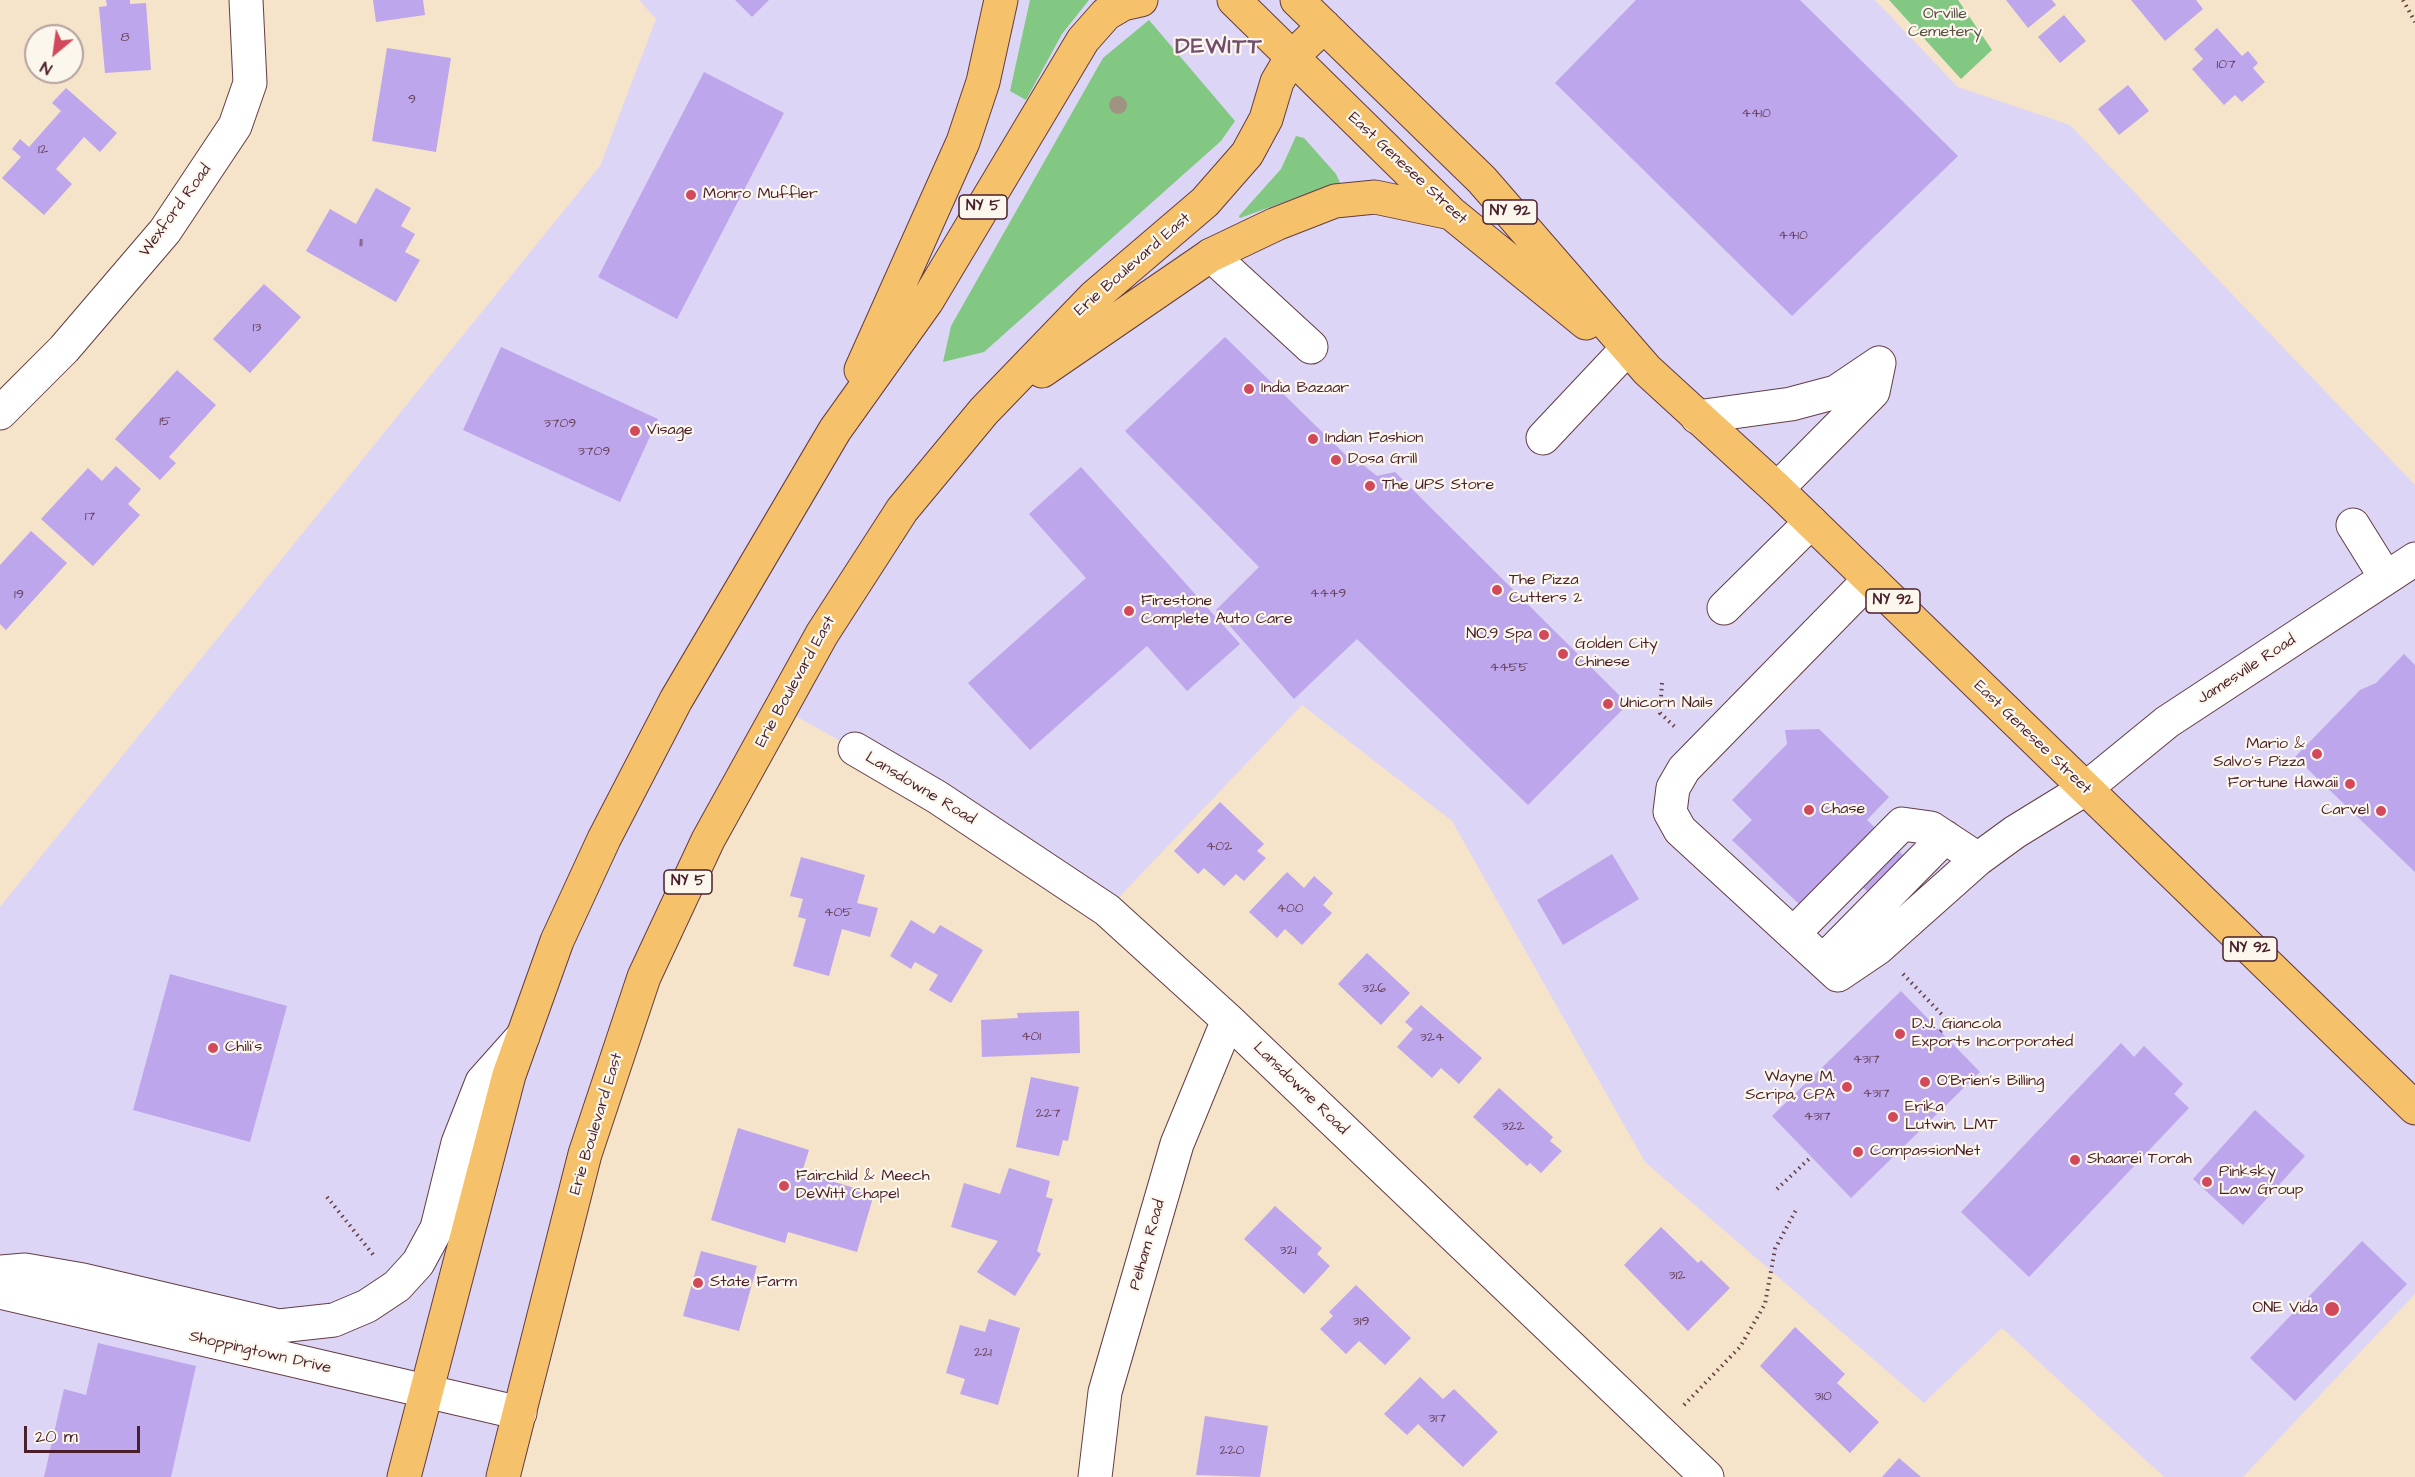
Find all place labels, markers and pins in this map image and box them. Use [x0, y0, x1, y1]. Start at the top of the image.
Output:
place label: Monro Muffler [703, 185, 818, 205]
marker: Monro Muffler [684, 188, 698, 202]
place label: India Bazaar [1261, 379, 1349, 399]
marker: India Bazaar [1242, 382, 1256, 396]
place label: Visage [647, 421, 693, 441]
marker: Visage [628, 424, 642, 438]
place label: Indian Fashion [1325, 429, 1423, 449]
marker: Indian Fashion [1306, 432, 1320, 446]
place label: Dosa Grill [1348, 450, 1417, 470]
marker: Dosa Grill [1329, 453, 1343, 467]
place label: The UPS Store [1382, 476, 1494, 496]
marker: The UPS Store [1363, 479, 1377, 493]
place label: The Pizza Cutters 2 [1509, 571, 1582, 609]
marker: The Pizza Cutters 2 [1490, 583, 1504, 597]
place label: Firestone Complete Auto Care [1141, 592, 1293, 630]
marker: Firestone Complete Auto Care [1122, 604, 1136, 618]
place label: NO.9 Spa [1466, 625, 1532, 645]
marker: NO.9 Spa [1537, 628, 1551, 642]
place label: Golden City Chinese [1575, 635, 1658, 673]
marker: Golden City Chinese [1556, 647, 1570, 661]
place label: Unicorn Nails [1620, 694, 1713, 714]
marker: Unicorn Nails [1601, 697, 1615, 711]
place label: Mario & Salvo's Pizza [2213, 735, 2305, 773]
marker: Mario & Salvo's Pizza [2310, 747, 2324, 761]
place label: Fortune Hawaii [2228, 774, 2338, 794]
marker: Fortune Hawaii [2343, 777, 2357, 791]
place label: Chase [1821, 800, 1865, 820]
place label: Carvel [2321, 801, 2369, 821]
marker: Chase [1802, 803, 1816, 817]
marker: Carvel [2374, 804, 2388, 818]
place label: D.J. Giancola Exports Incorporated [1912, 1015, 2073, 1053]
marker: D.J. Giancola Exports Incorporated [1893, 1027, 1907, 1041]
place label: Chili's [225, 1038, 262, 1058]
marker: Chili's [206, 1041, 220, 1055]
place label: Wayne M. Scripa, CPA [1745, 1068, 1835, 1106]
place label: O'Brien's Billing [1937, 1072, 2044, 1092]
marker: O'Brien's Billing [1918, 1075, 1932, 1089]
marker: Wayne M. Scripa, CPA [1840, 1080, 1854, 1094]
place label: Erika Lutwin, LMT [1905, 1098, 1998, 1136]
marker: Erika Lutwin, LMT [1886, 1110, 1900, 1124]
place label: CompassionNet [1870, 1142, 1980, 1162]
marker: CompassionNet [1851, 1145, 1865, 1159]
place label: Shaarei Torah [2087, 1150, 2192, 1170]
marker: Shaarei Torah [2068, 1153, 2082, 1167]
place label: Pinksky Law Group [2219, 1163, 2304, 1201]
place label: Fairchild & Meech DeWitt Chapel [796, 1167, 930, 1205]
marker: Pinksky Law Group [2200, 1175, 2214, 1189]
marker: Fairchild & Meech DeWitt Chapel [777, 1179, 791, 1193]
place label: State Farm [710, 1273, 797, 1293]
marker: State Farm [691, 1276, 705, 1290]
place label: ONE Vida [2253, 1299, 2318, 1319]
marker: ONE Vida [2323, 1300, 2341, 1318]

